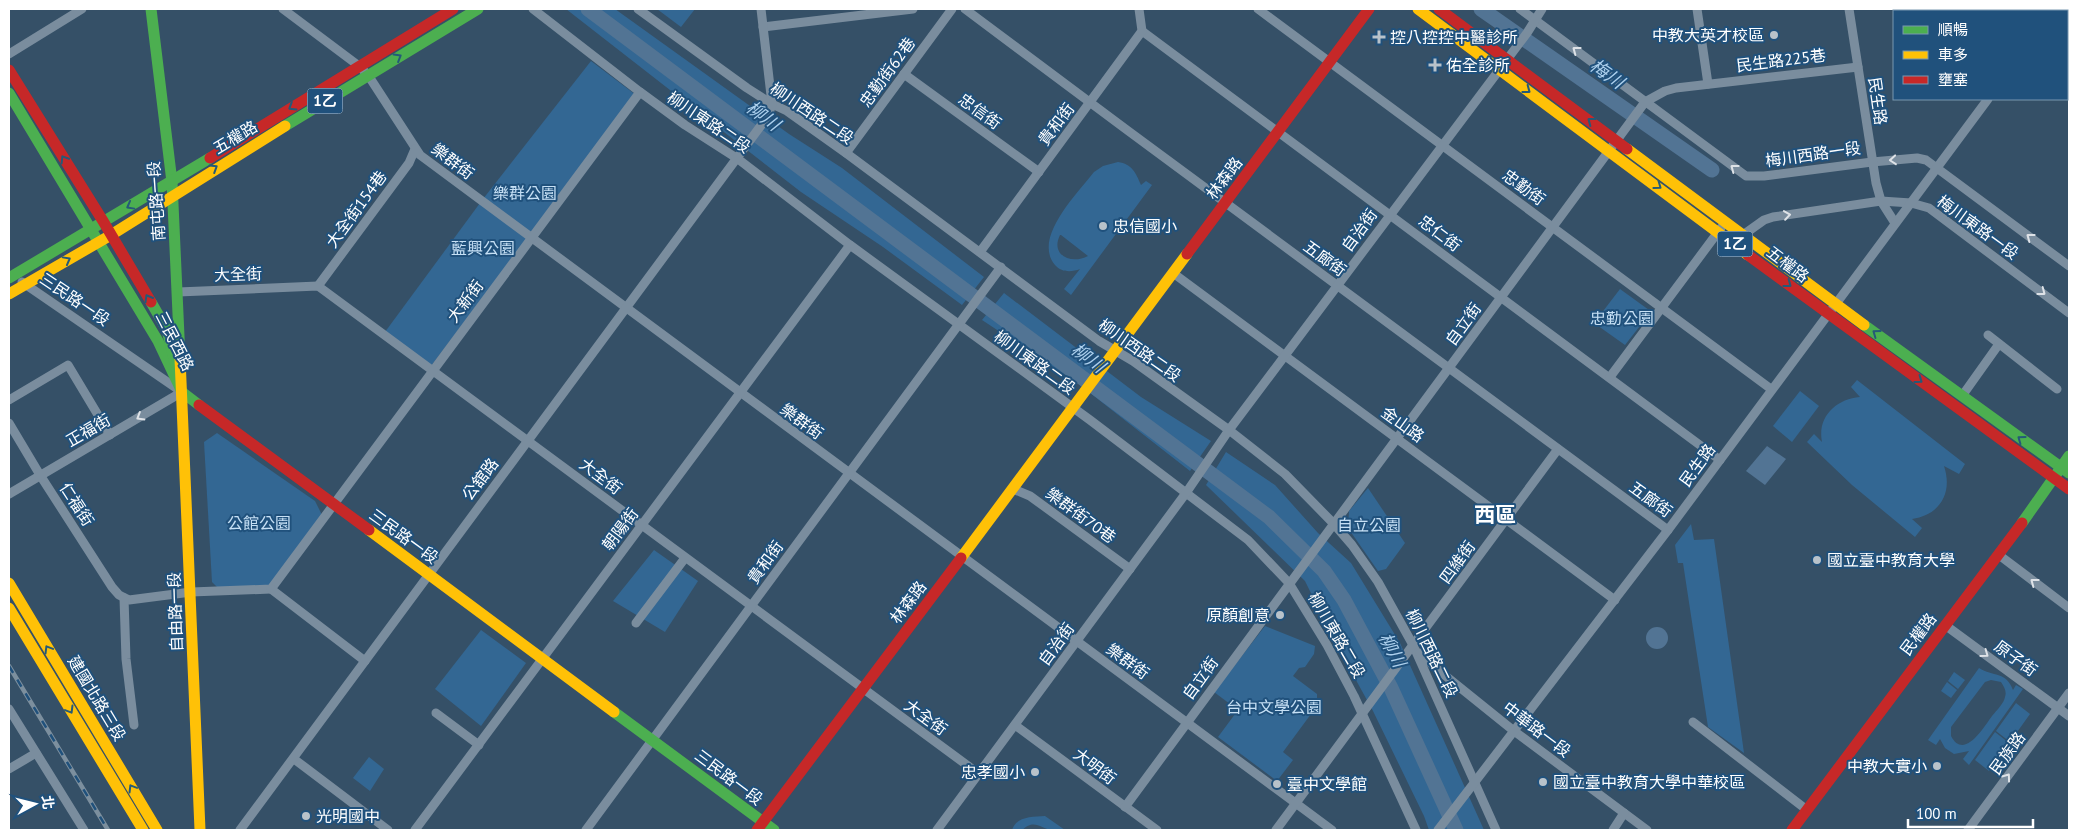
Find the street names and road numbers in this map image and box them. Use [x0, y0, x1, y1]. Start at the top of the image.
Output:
street label: 忠勤街62巷 [855, 33, 919, 111]
street label: 民生路225巷 [1735, 45, 1827, 75]
street label: 民生路 [1865, 76, 1891, 126]
street label: 柳川西路二段 [767, 78, 857, 148]
street label: 柳川東路二段 [664, 87, 754, 157]
road number: 1乙 [308, 88, 342, 114]
street label: 忠信街 [955, 89, 1005, 133]
street label: 貴和街 [1034, 99, 1078, 149]
street label: 五權路 [209, 116, 261, 158]
street label: 梅川西路一段 [1764, 137, 1862, 171]
street label: 樂群街 [428, 139, 478, 183]
street label: 林森路 [1202, 153, 1246, 203]
street label: 南屯路一段 [143, 160, 169, 242]
street label: 忠勤街 [1499, 165, 1549, 209]
street label: 大全街154巷 [321, 167, 391, 251]
street label: 梅川東路一段 [1933, 191, 2023, 263]
street label: 自治街 [1337, 205, 1381, 255]
street label: 忠仁街 [1415, 211, 1465, 255]
road number: 1乙 [1718, 232, 1752, 256]
street label: 五廊街 [1300, 236, 1350, 280]
street label: 五權路 [1763, 242, 1813, 286]
street label: 大全街 [214, 263, 262, 285]
street label: 三民路一段 [36, 268, 114, 330]
street label: 大新街 [443, 276, 487, 326]
street label: 自立街 [1441, 299, 1485, 349]
street label: 三民西路 [152, 308, 198, 374]
street label: 柳川西路二段 [1095, 314, 1185, 386]
street label: 柳川東路二段 [990, 326, 1080, 398]
street label: 樂群街 [777, 399, 827, 443]
street label: 金山路 [1378, 402, 1428, 446]
street label: 正福街 [62, 409, 114, 451]
street label: 民生路 [1675, 440, 1719, 490]
street label: 公舘路 [458, 454, 502, 504]
street label: 大全街 [576, 454, 626, 498]
street label: 五廊街 [1626, 477, 1676, 521]
street label: 仁福街 [56, 478, 98, 530]
street label: 樂群街70巷 [1042, 483, 1120, 547]
street label: 三民路一段 [366, 504, 442, 568]
street label: 朝陽街 [598, 504, 642, 554]
street label: 貴和街 [743, 537, 787, 587]
street label: 四維街 [1435, 537, 1479, 587]
street label: 自由路一段 [164, 572, 186, 652]
street label: 林森路 [886, 577, 930, 627]
street label: 柳川東路二段 [1304, 588, 1370, 682]
street label: 柳川西路二段 [1402, 605, 1462, 701]
street label: 民權路 [1896, 609, 1940, 659]
street label: 自治街 [1034, 619, 1078, 669]
street label: 原子街 [1991, 636, 2041, 680]
street label: 樂群街 [1103, 639, 1153, 683]
street label: 建國北路三段 [64, 652, 130, 744]
street label: 自立街 [1178, 653, 1222, 703]
street label: 大全街 [901, 695, 951, 739]
street label: 中華路一段 [1499, 697, 1575, 761]
street label: 民族路 [1985, 728, 2029, 778]
street label: 大明街 [1070, 744, 1120, 788]
street label: 三民路一段 [691, 745, 767, 809]

